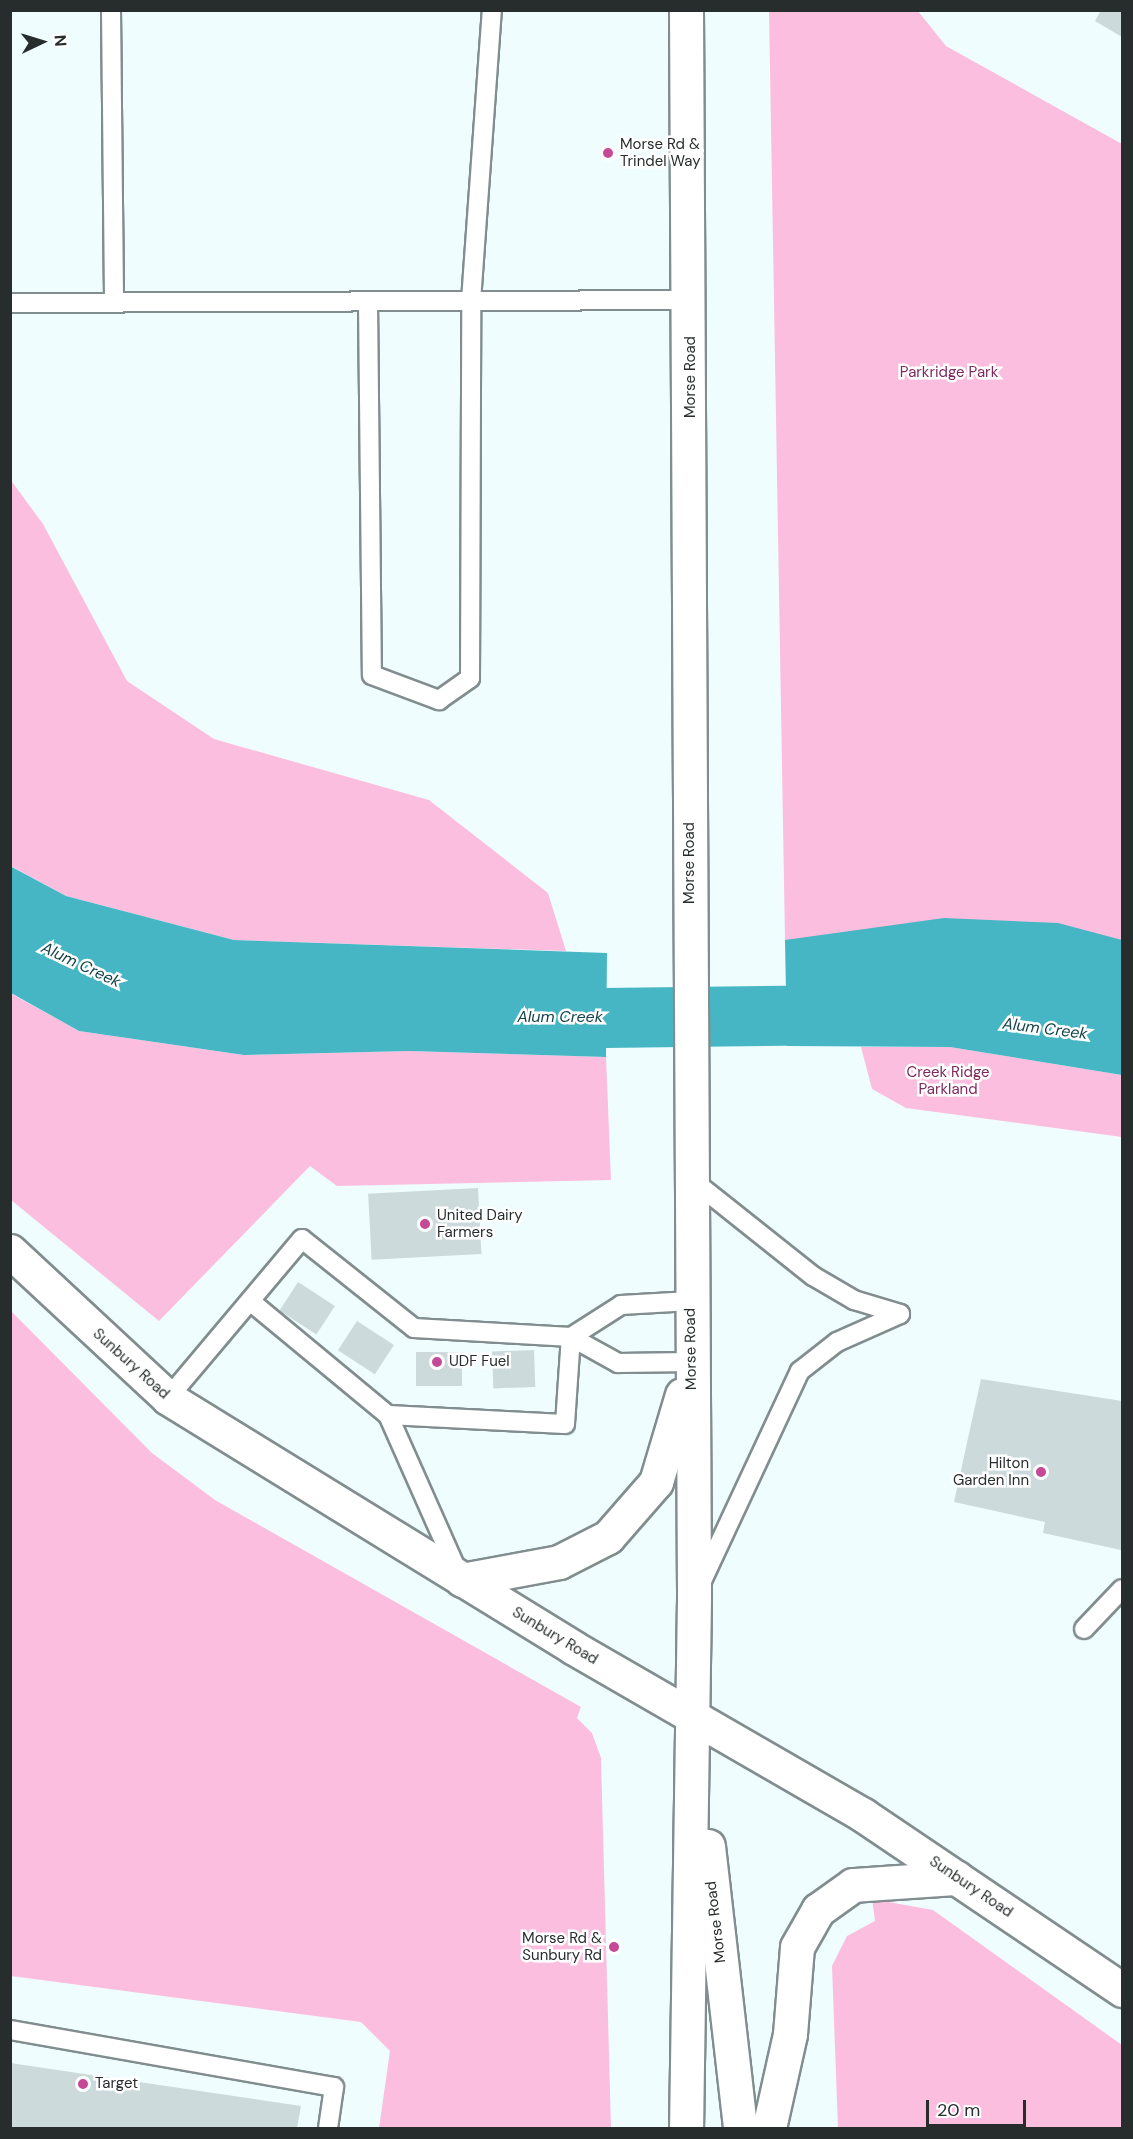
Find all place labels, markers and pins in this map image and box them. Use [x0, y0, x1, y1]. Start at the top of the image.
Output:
place label: Morse Rd & Trindel Way [620, 135, 701, 170]
marker: Morse Rd & Trindel Way [601, 146, 615, 160]
place label: United Dairy Farmers [437, 1206, 523, 1241]
marker: United Dairy Farmers [418, 1217, 432, 1231]
place label: UDF Fuel [449, 1353, 510, 1371]
marker: UDF Fuel [430, 1355, 444, 1369]
place label: Hilton Garden Inn [953, 1454, 1029, 1489]
marker: Hilton Garden Inn [1034, 1465, 1048, 1479]
place label: Morse Rd & Sunbury Rd [522, 1929, 602, 1964]
marker: Morse Rd & Sunbury Rd [607, 1940, 621, 1954]
place label: Target [95, 2075, 138, 2093]
marker: Target [76, 2077, 90, 2091]

